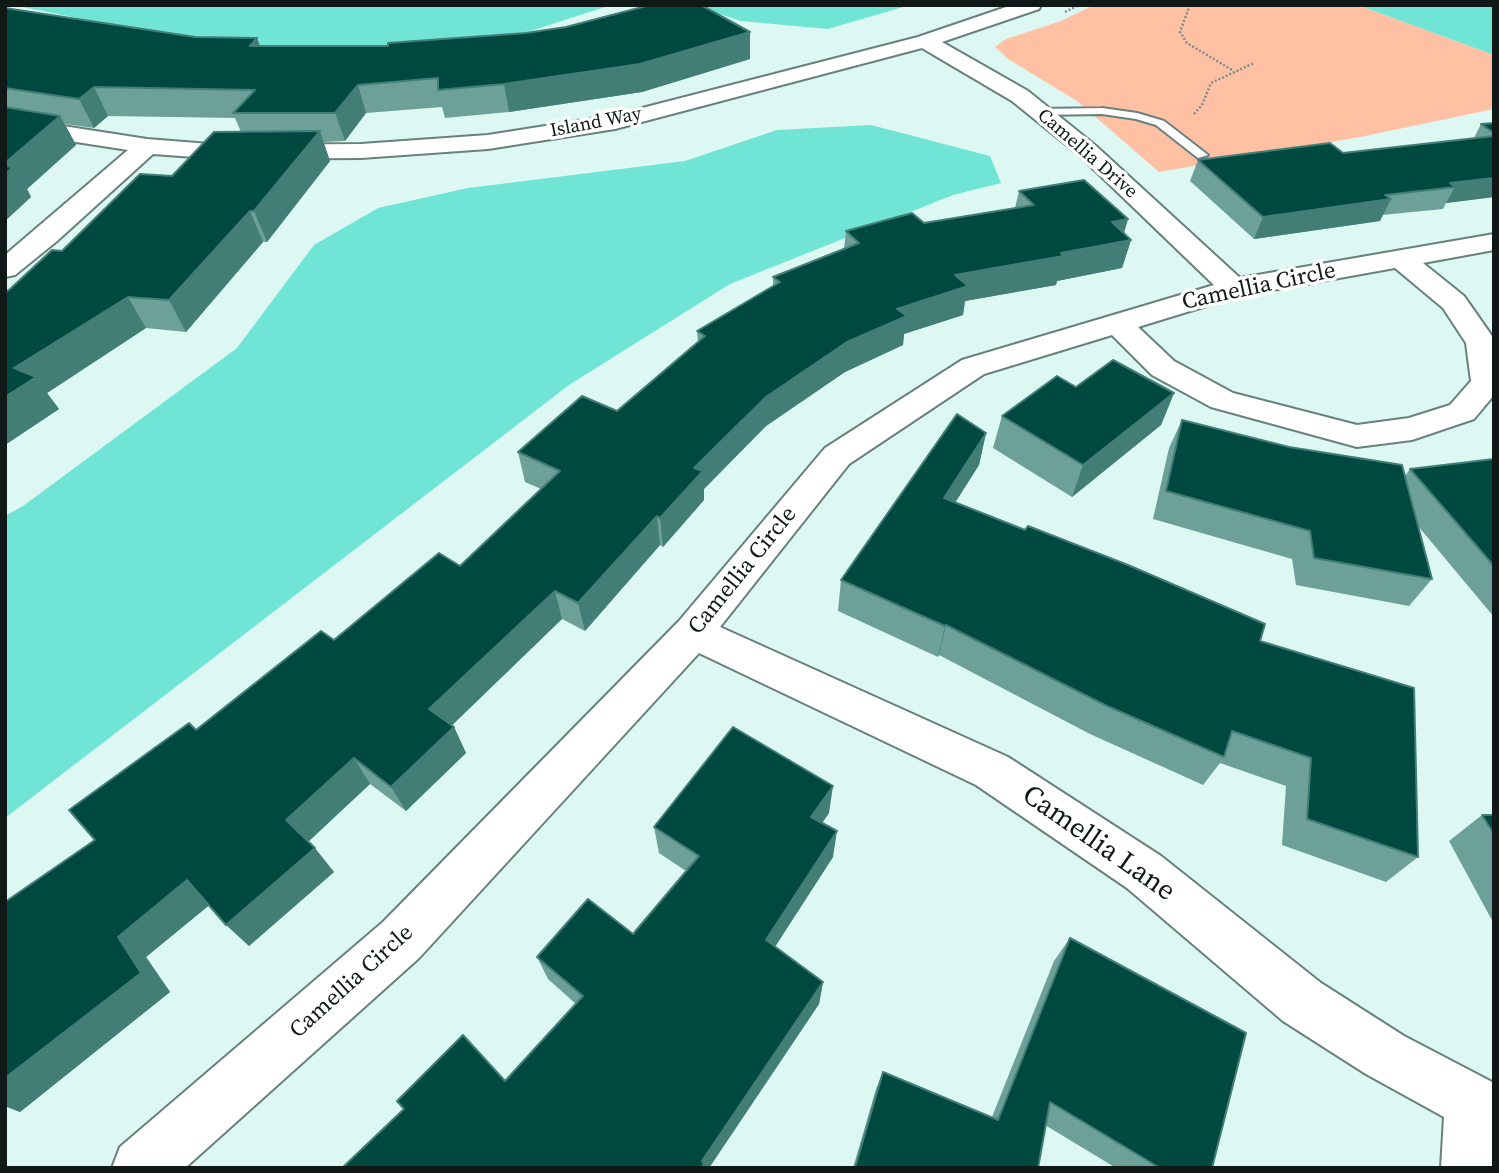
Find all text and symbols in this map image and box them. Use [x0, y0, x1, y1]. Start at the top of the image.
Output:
street label: Island Way [548, 103, 644, 143]
street label: Camellia Drive [1032, 104, 1142, 204]
street label: Camellia Circle [1180, 257, 1338, 317]
street label: Camellia Circle [683, 502, 803, 640]
street label: Camellia Lane [1015, 779, 1181, 909]
street label: Camellia Circle [285, 919, 419, 1045]

